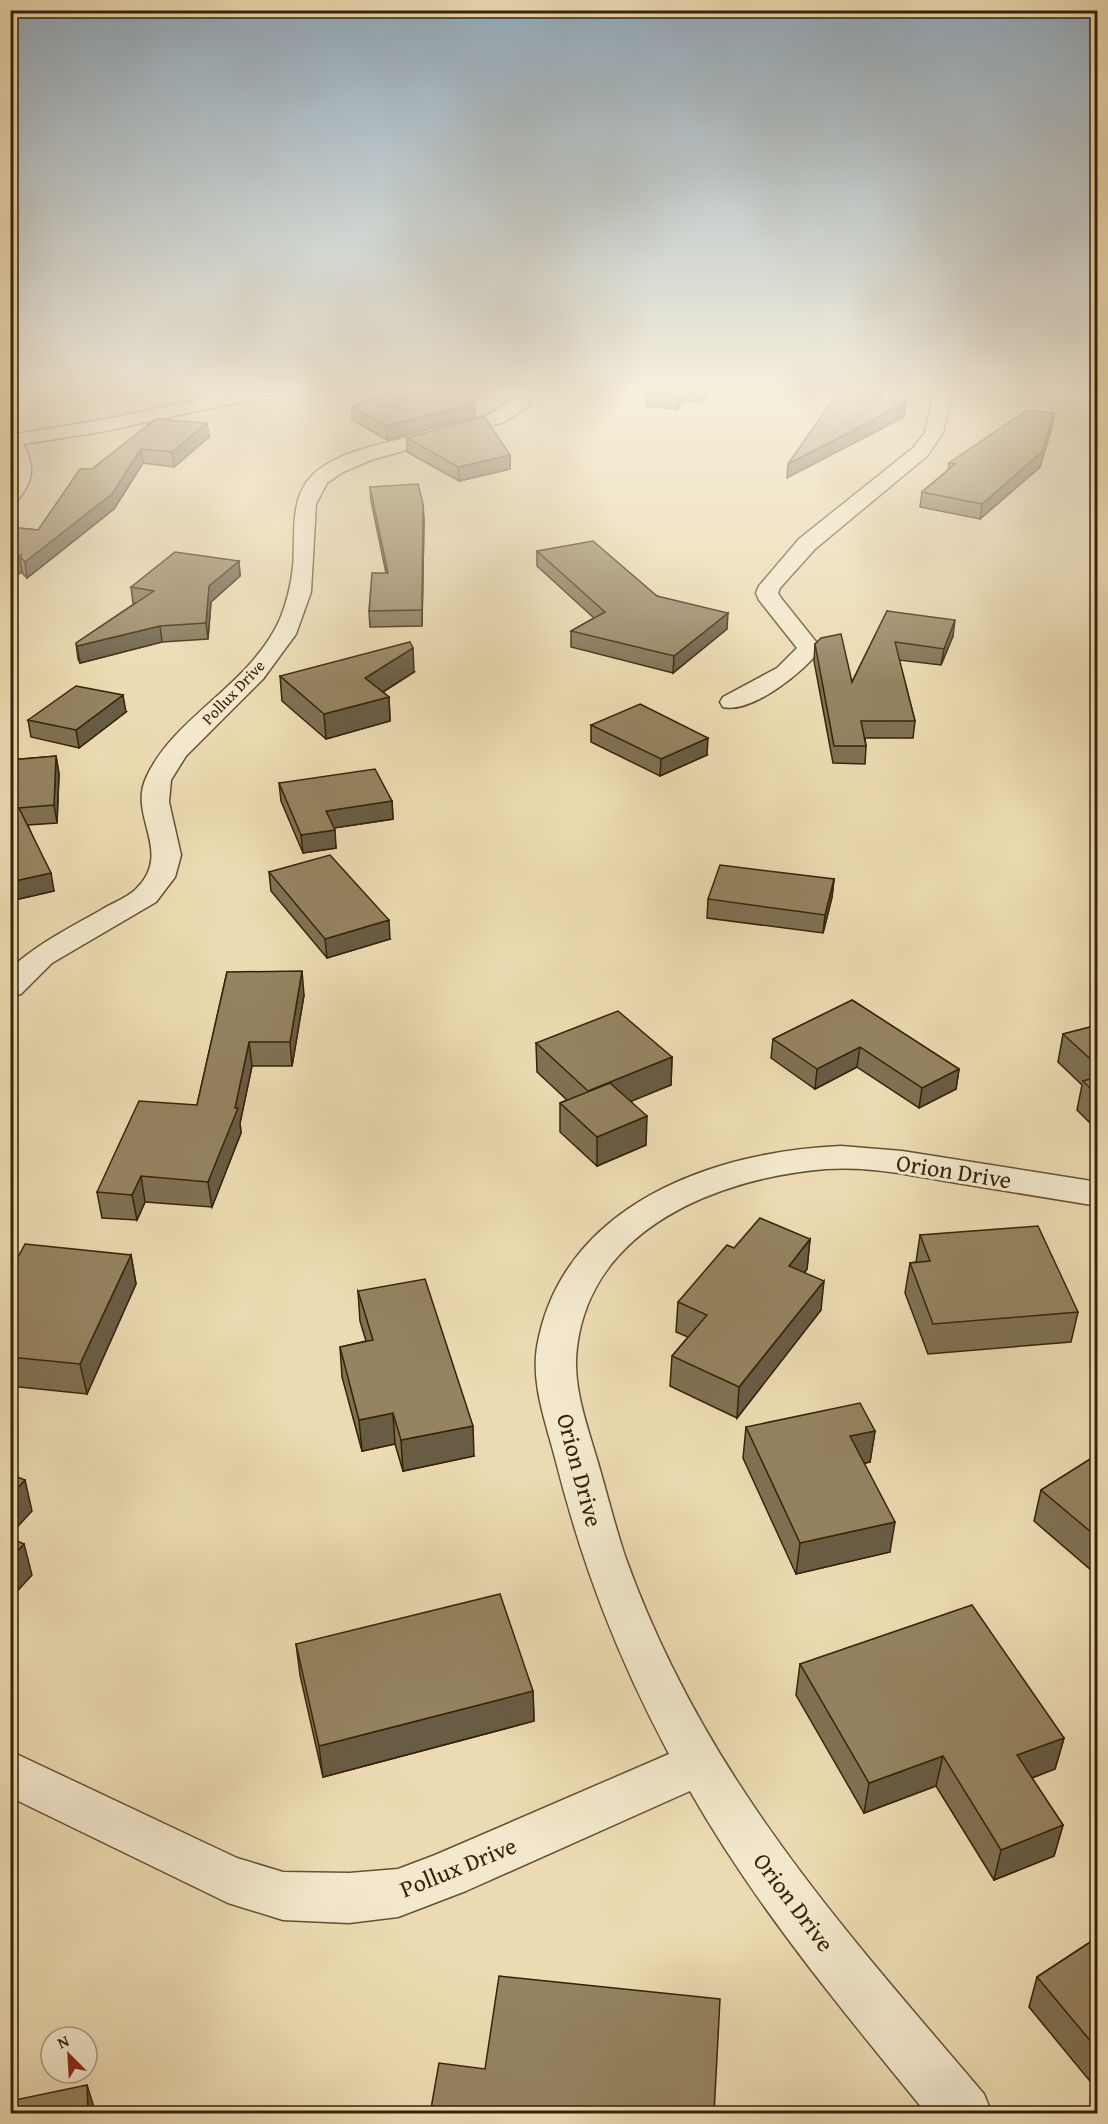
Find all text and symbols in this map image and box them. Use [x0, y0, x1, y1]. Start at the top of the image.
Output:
street label: Pollux Drive [196, 654, 270, 730]
street label: Orion Drive [894, 1145, 1014, 1197]
street label: Orion Drive [548, 1409, 612, 1531]
street label: Pollux Drive [394, 1828, 522, 1906]
street label: Orion Drive [745, 1845, 843, 1959]
north arrow [39, 2025, 99, 2085]
text: N [53, 2028, 73, 2054]

